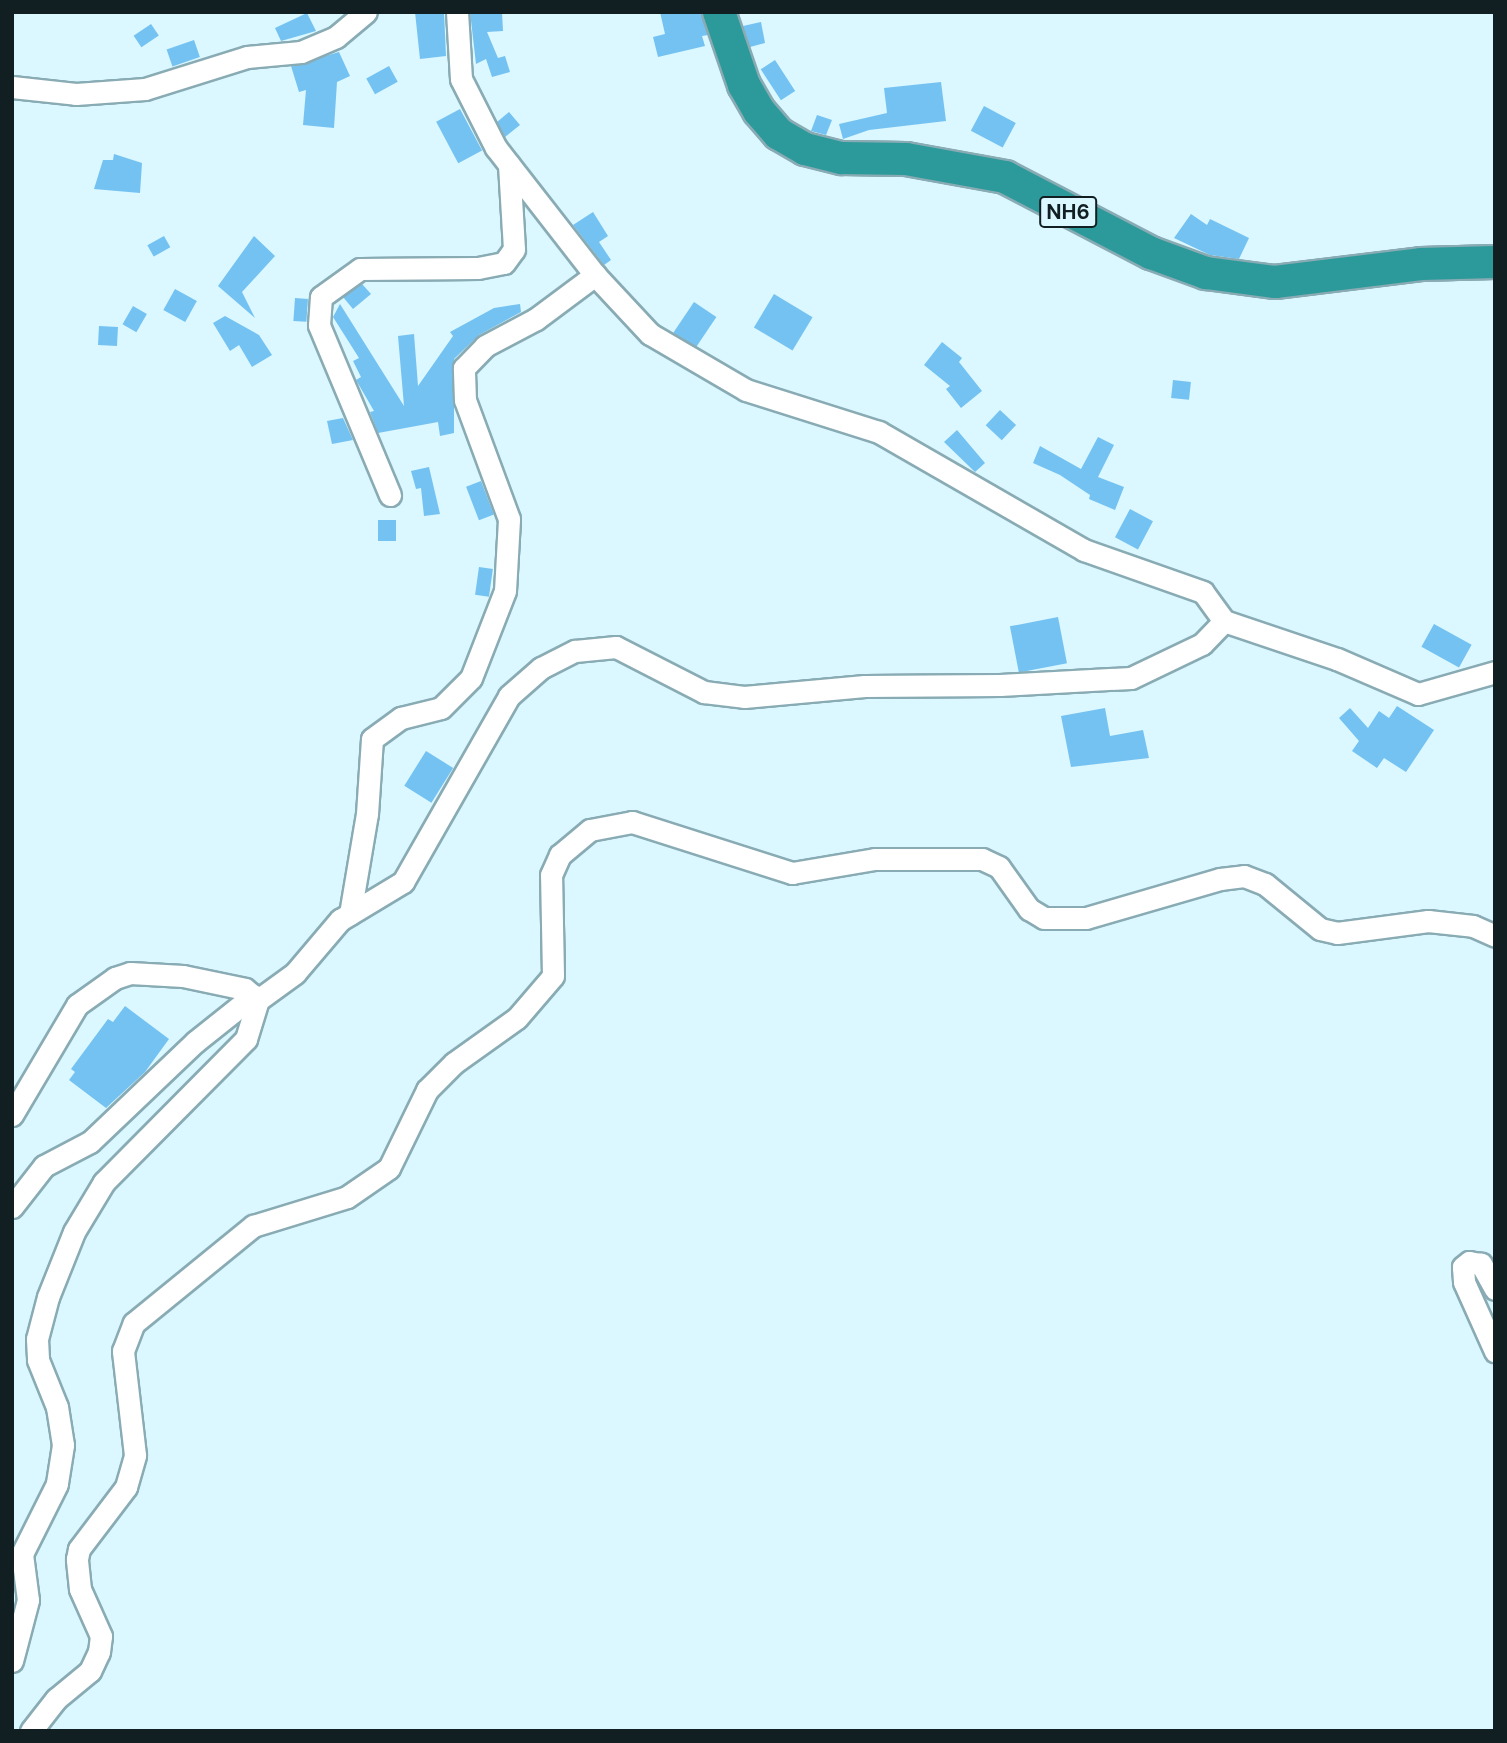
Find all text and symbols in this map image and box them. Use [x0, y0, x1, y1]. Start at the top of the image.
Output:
road number: NH6 [1038, 194, 1098, 230]

